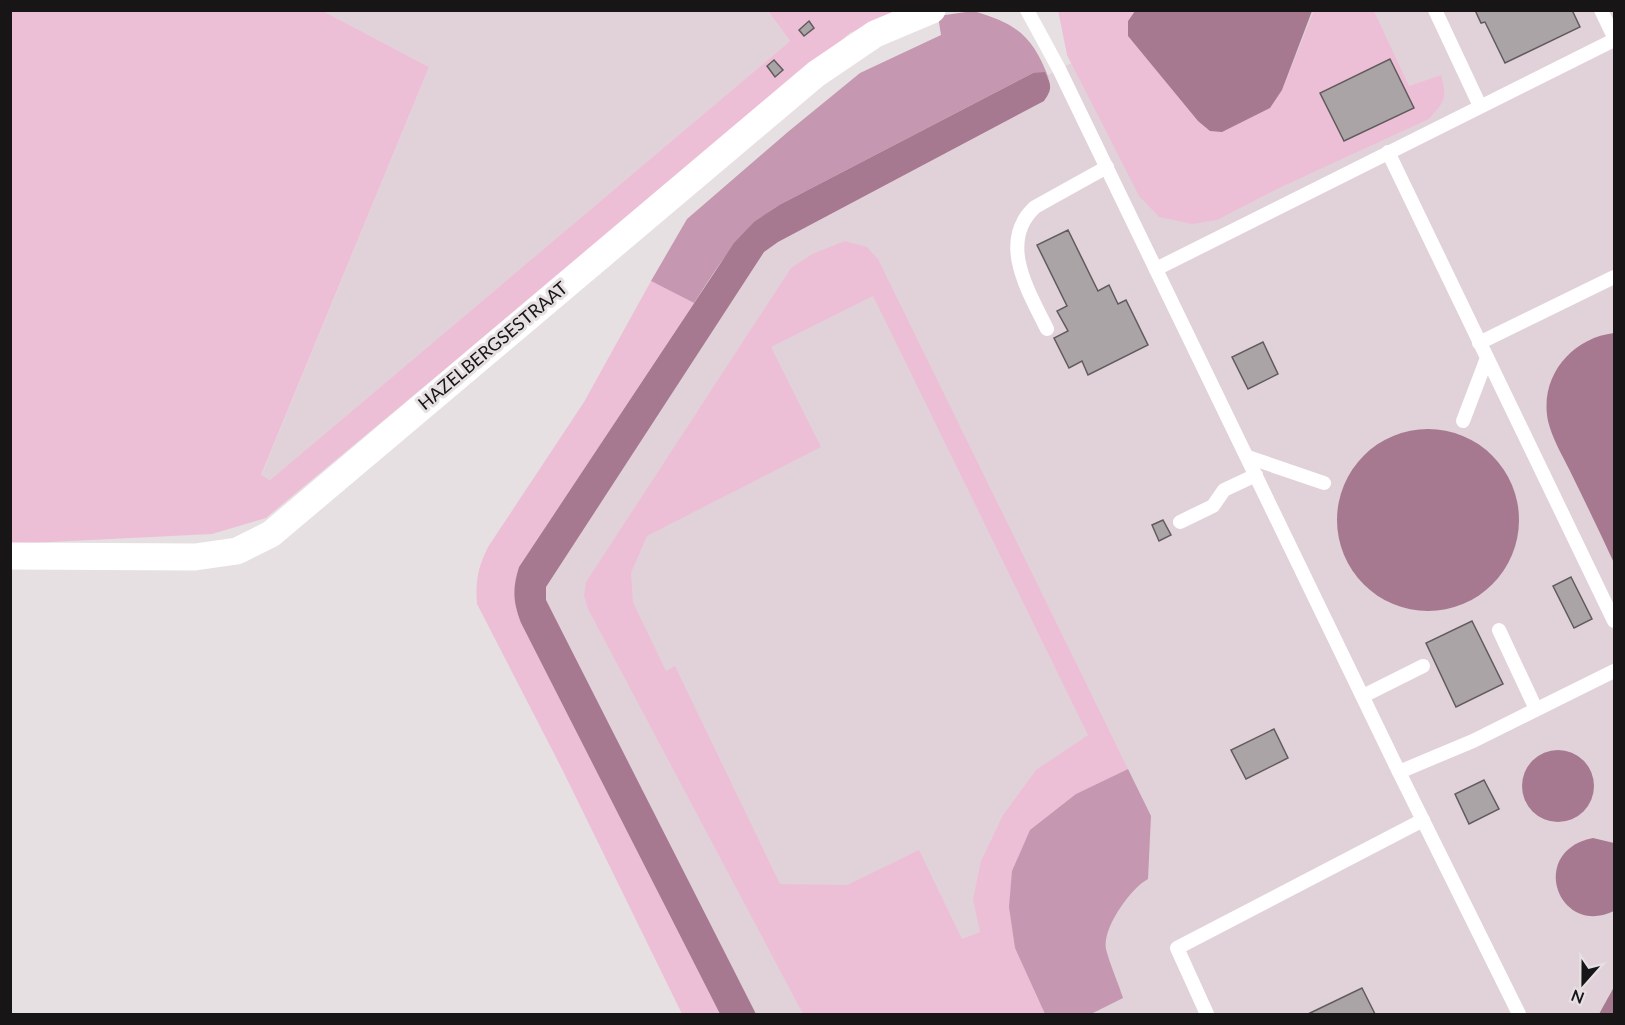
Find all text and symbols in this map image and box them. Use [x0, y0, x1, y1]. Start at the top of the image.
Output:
street label: HAZELBERGSESTRAAT [413, 276, 572, 414]
north arrow [1553, 953, 1613, 1013]
text: N [1568, 986, 1587, 1009]

